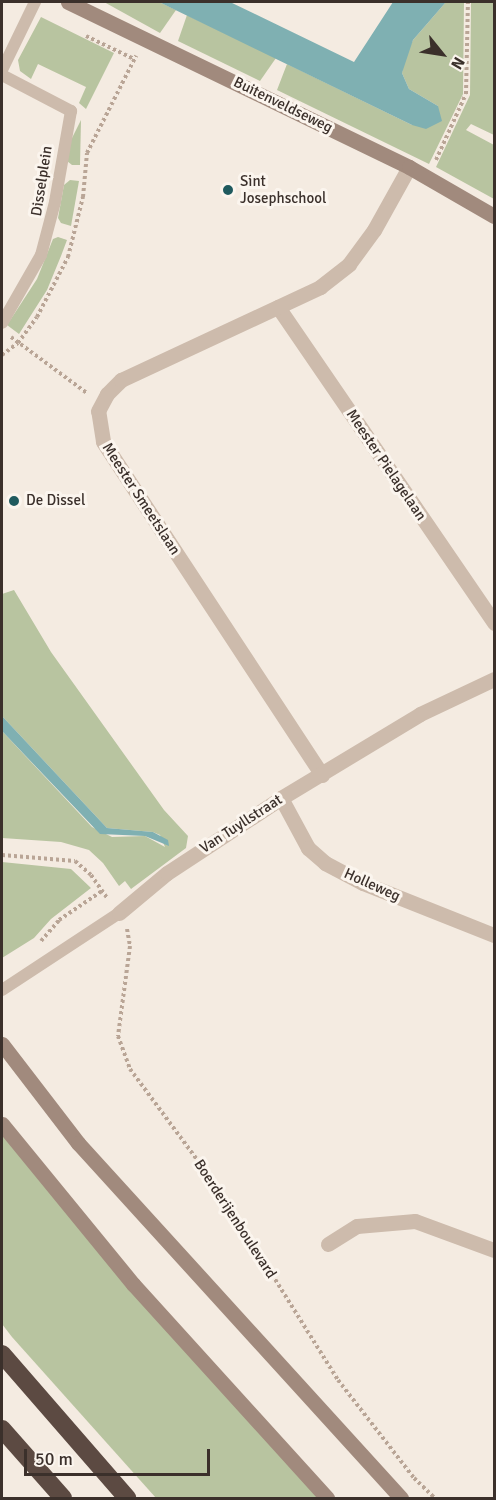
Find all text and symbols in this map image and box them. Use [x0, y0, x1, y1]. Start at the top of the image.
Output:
north arrow [412, 24, 472, 84]
text: N [446, 53, 469, 73]
street label: Buitenveldseweg [230, 73, 336, 137]
street label: Disselplein [28, 145, 56, 217]
place label: Sint Josephschool [240, 172, 327, 207]
marker: Sint Josephschool [221, 183, 235, 197]
street label: Meester Pielagelaan [342, 406, 430, 524]
street label: Meester Smeetslaan [98, 440, 184, 558]
place label: De Dissel [26, 492, 85, 510]
marker: De Dissel [7, 494, 21, 508]
street label: Van Tuyllstraat [196, 791, 286, 857]
street label: Holleweg [341, 865, 403, 905]
street label: Boerderijenboulevard [190, 1156, 280, 1282]
scale bar [27, 1437, 213, 1475]
text: 50 m [35, 1448, 73, 1470]

